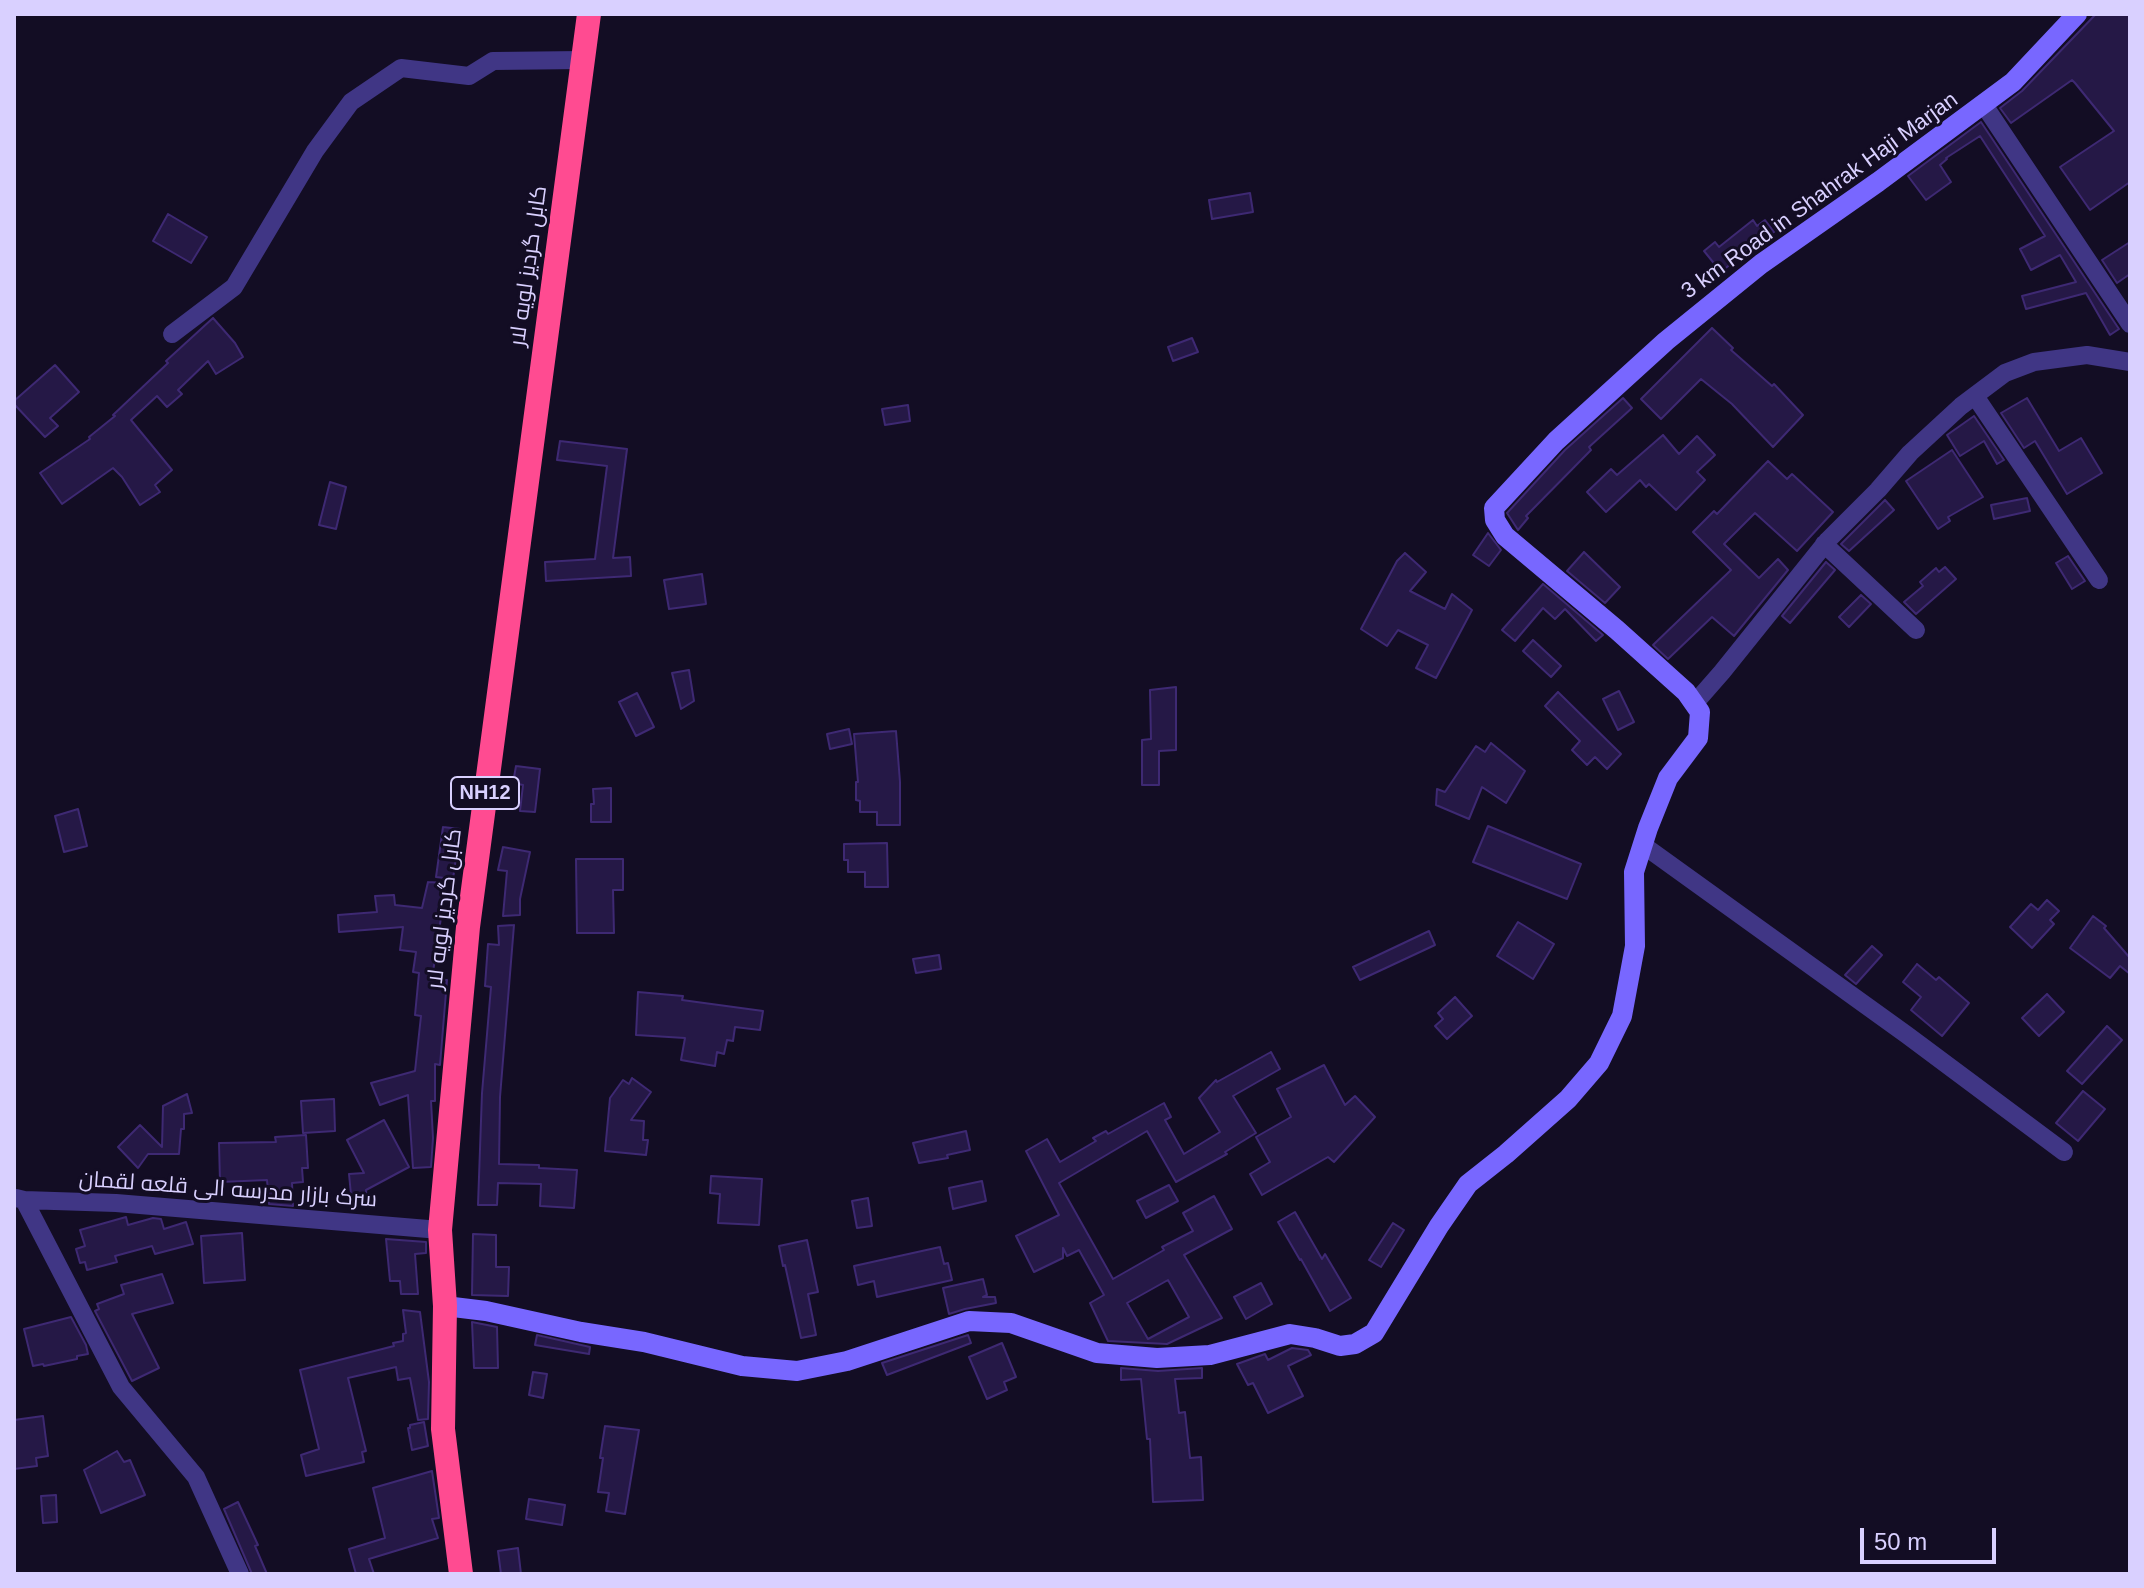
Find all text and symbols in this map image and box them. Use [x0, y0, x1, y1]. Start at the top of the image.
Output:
street label: 3 km Road in Shahrak Haji Marjan [1677, 87, 1963, 305]
street label: کابل گردیز لویه لار [505, 184, 553, 348]
road number: NH12 [451, 777, 519, 809]
street label: کابل گردیز لویه لار [422, 827, 468, 991]
street label: سرک بازار مدرسه الی قلعه لقمان [78, 1166, 378, 1214]
scale bar [1864, 1512, 2000, 1562]
text: 50 m [1874, 1528, 1927, 1555]

